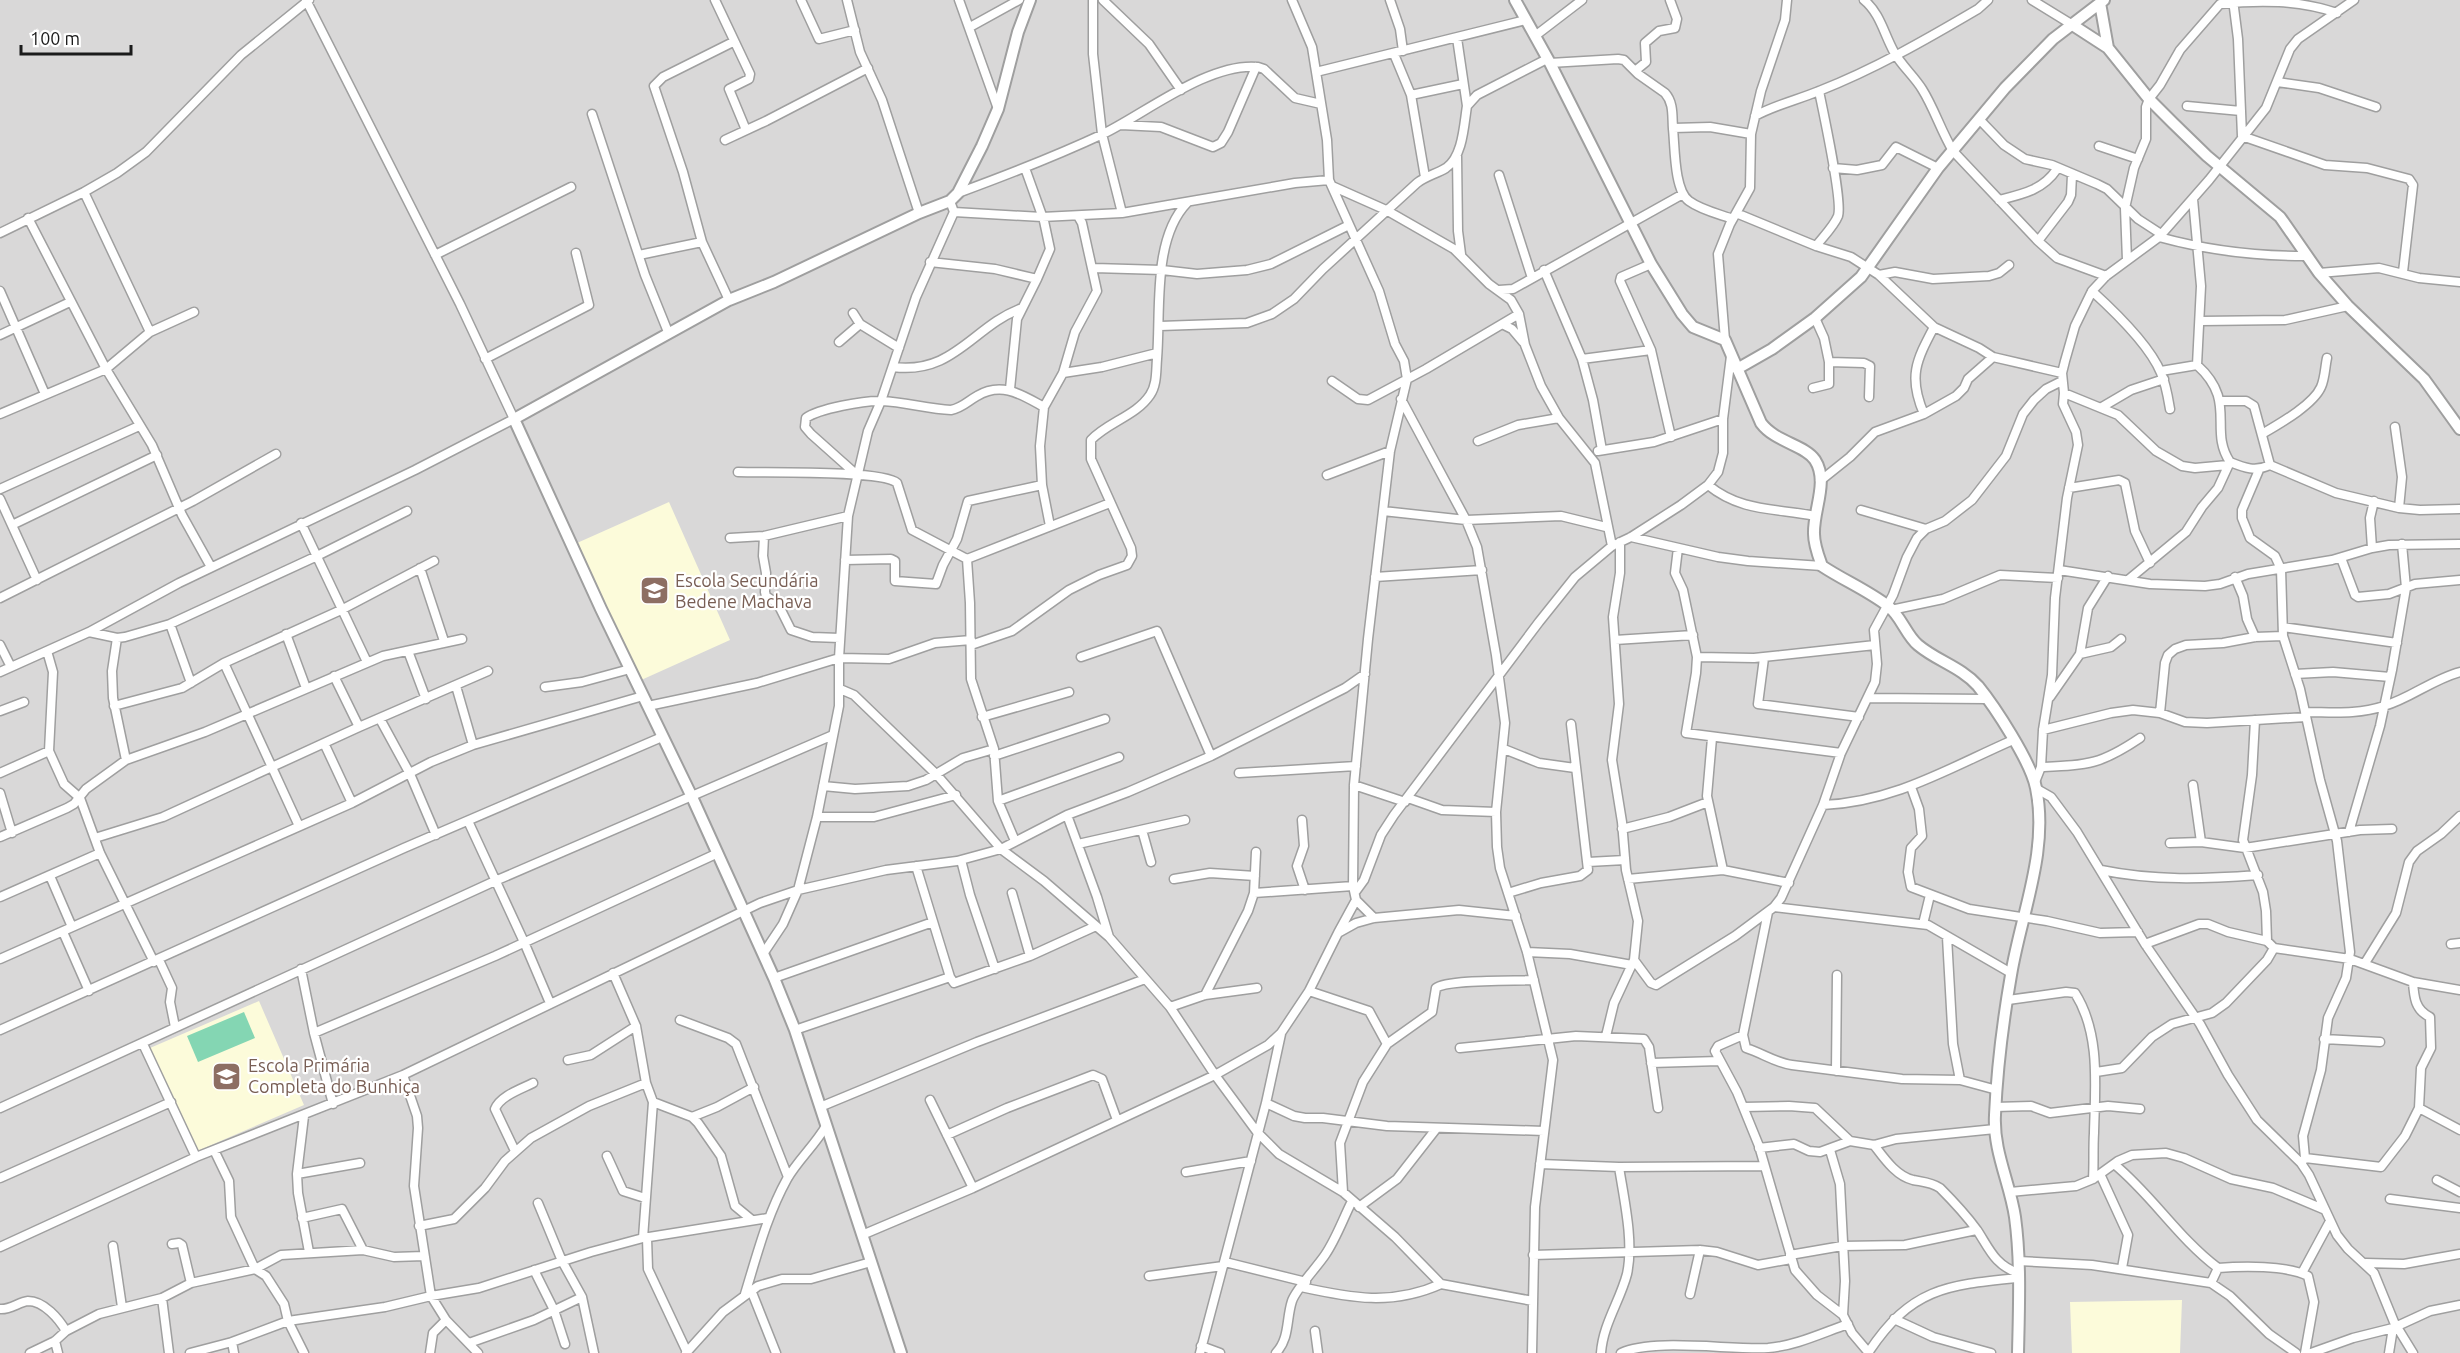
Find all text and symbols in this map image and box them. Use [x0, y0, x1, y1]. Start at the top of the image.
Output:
scale bar [21, 18, 130, 56]
text: 100 m [30, 28, 80, 48]
place label: Escola Secundária Bedene Machava [675, 570, 818, 611]
school or university icon: Escola Secundária Bedene Machava [638, 575, 670, 607]
place label: Escola Primária Completa do Bunhiça [248, 1055, 420, 1096]
school or university icon: Escola Primária Completa do Bunhiça [211, 1060, 243, 1092]

